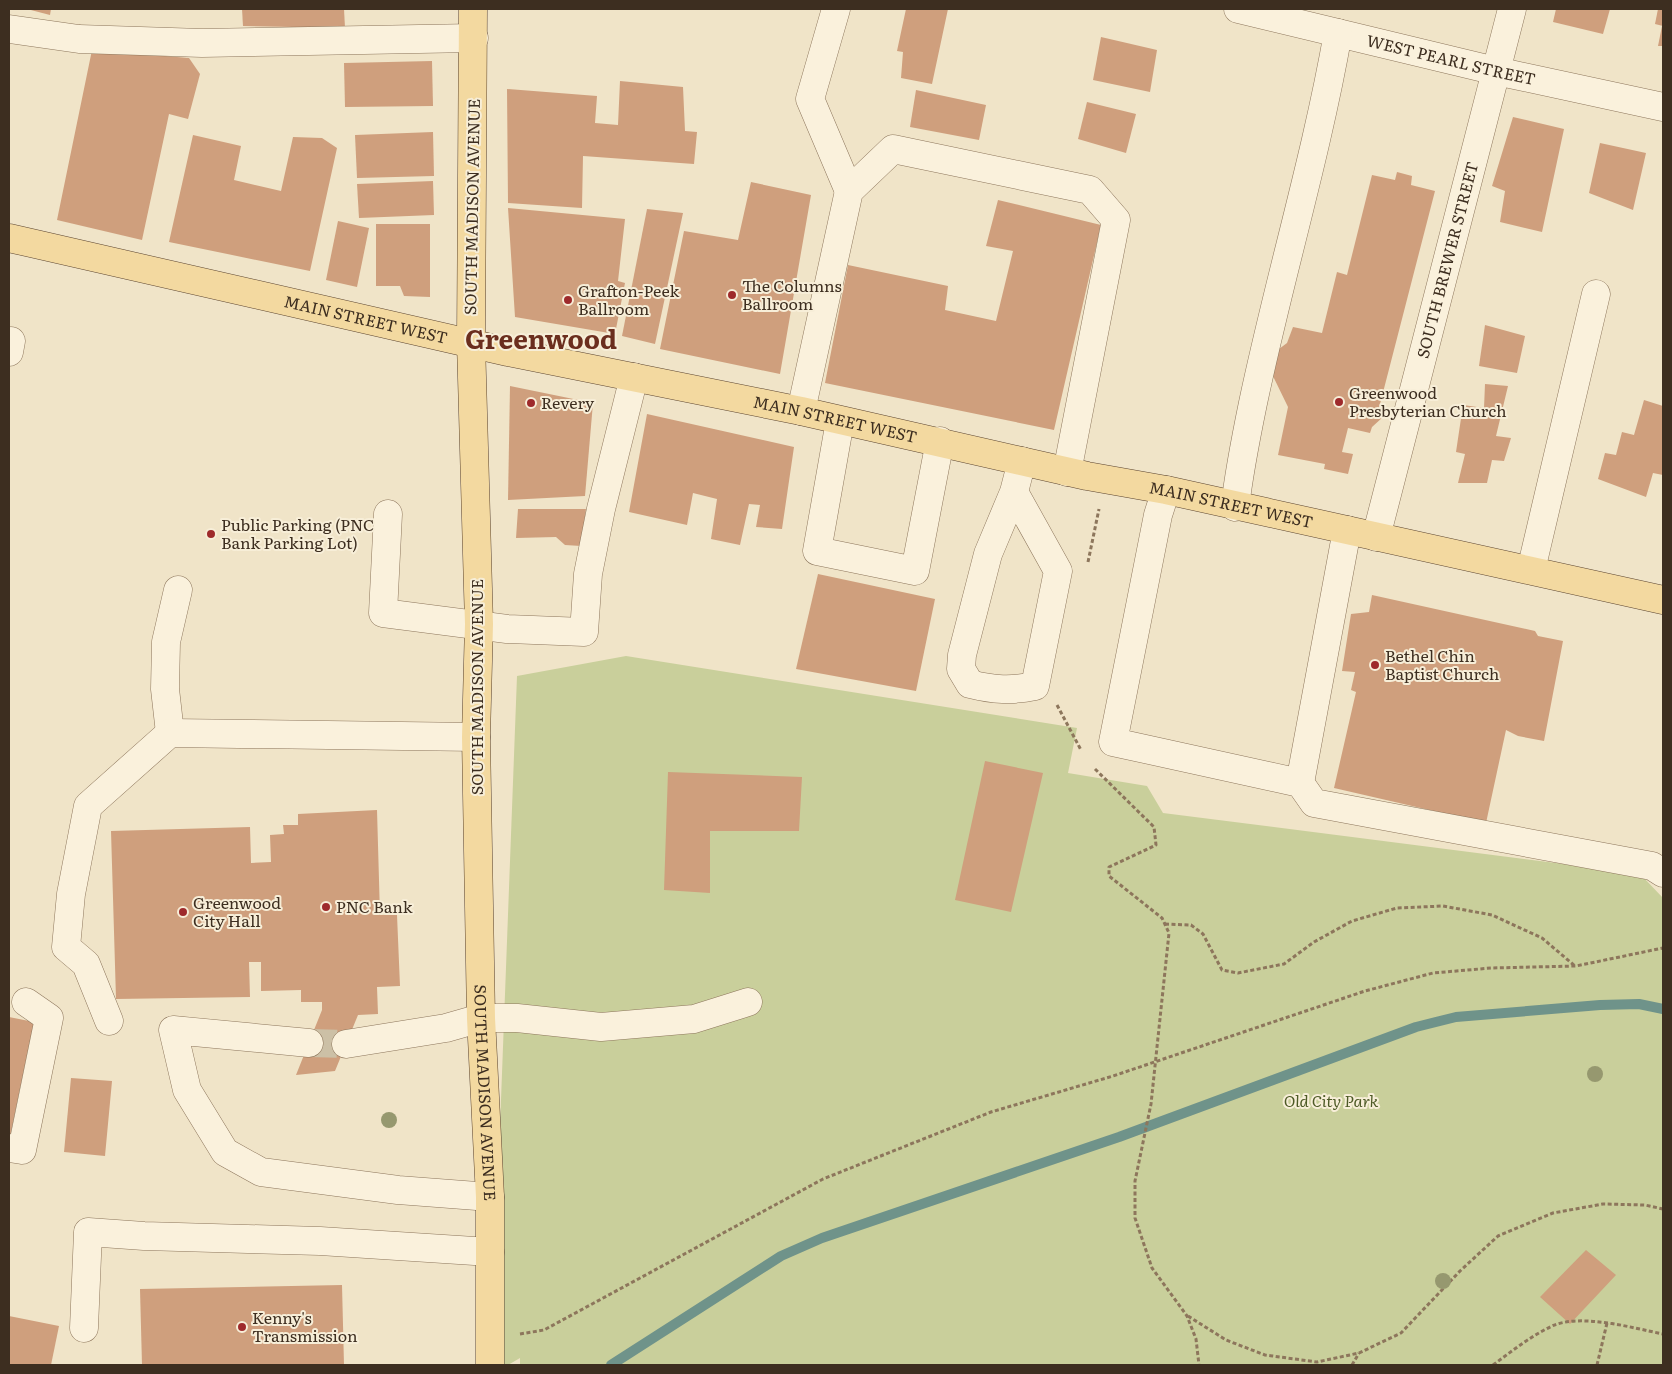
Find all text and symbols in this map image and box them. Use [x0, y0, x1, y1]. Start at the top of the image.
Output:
street label: WEST PEARL STREET [1364, 27, 1538, 90]
street label: SOUTH MADISON AVENUE [457, 99, 485, 315]
street label: SOUTH BREWER STREET [1409, 159, 1483, 361]
place label: The Columns Ballroom [742, 273, 842, 315]
place label: Grafton-Peek Ballroom [578, 278, 679, 320]
street label: MAIN STREET WEST [282, 288, 450, 349]
marker: The Columns Ballroom [726, 289, 738, 301]
marker: Grafton-Peek Ballroom [562, 294, 574, 306]
district label: Greenwood [465, 318, 617, 357]
place label: Greenwood Presbyterian Church [1349, 380, 1507, 422]
street label: MAIN STREET WEST [751, 389, 920, 448]
place label: Revery [541, 390, 595, 414]
marker: Greenwood Presbyterian Church [1333, 396, 1345, 408]
marker: Revery [525, 397, 537, 409]
street label: MAIN STREET WEST [1147, 474, 1316, 533]
place label: Public Parking (PNC Bank Parking Lot) [221, 512, 374, 554]
marker: Public Parking (PNC Bank Parking Lot) [205, 528, 217, 540]
street label: SOUTH MADISON AVENUE [464, 579, 488, 795]
place label: Bethel Chin Baptist Church [1385, 643, 1500, 685]
marker: Bethel Chin Baptist Church [1369, 659, 1381, 671]
place label: Greenwood City Hall [193, 890, 281, 932]
place label: PNC Bank [336, 894, 413, 918]
marker: PNC Bank [320, 901, 332, 913]
marker: Greenwood City Hall [177, 906, 189, 918]
street label: SOUTH MADISON AVENUE [469, 984, 503, 1201]
park label: Old City Park [1284, 1088, 1378, 1112]
place label: Kenny's Transmission [252, 1305, 358, 1347]
marker: Kenny's Transmission [236, 1321, 248, 1333]

